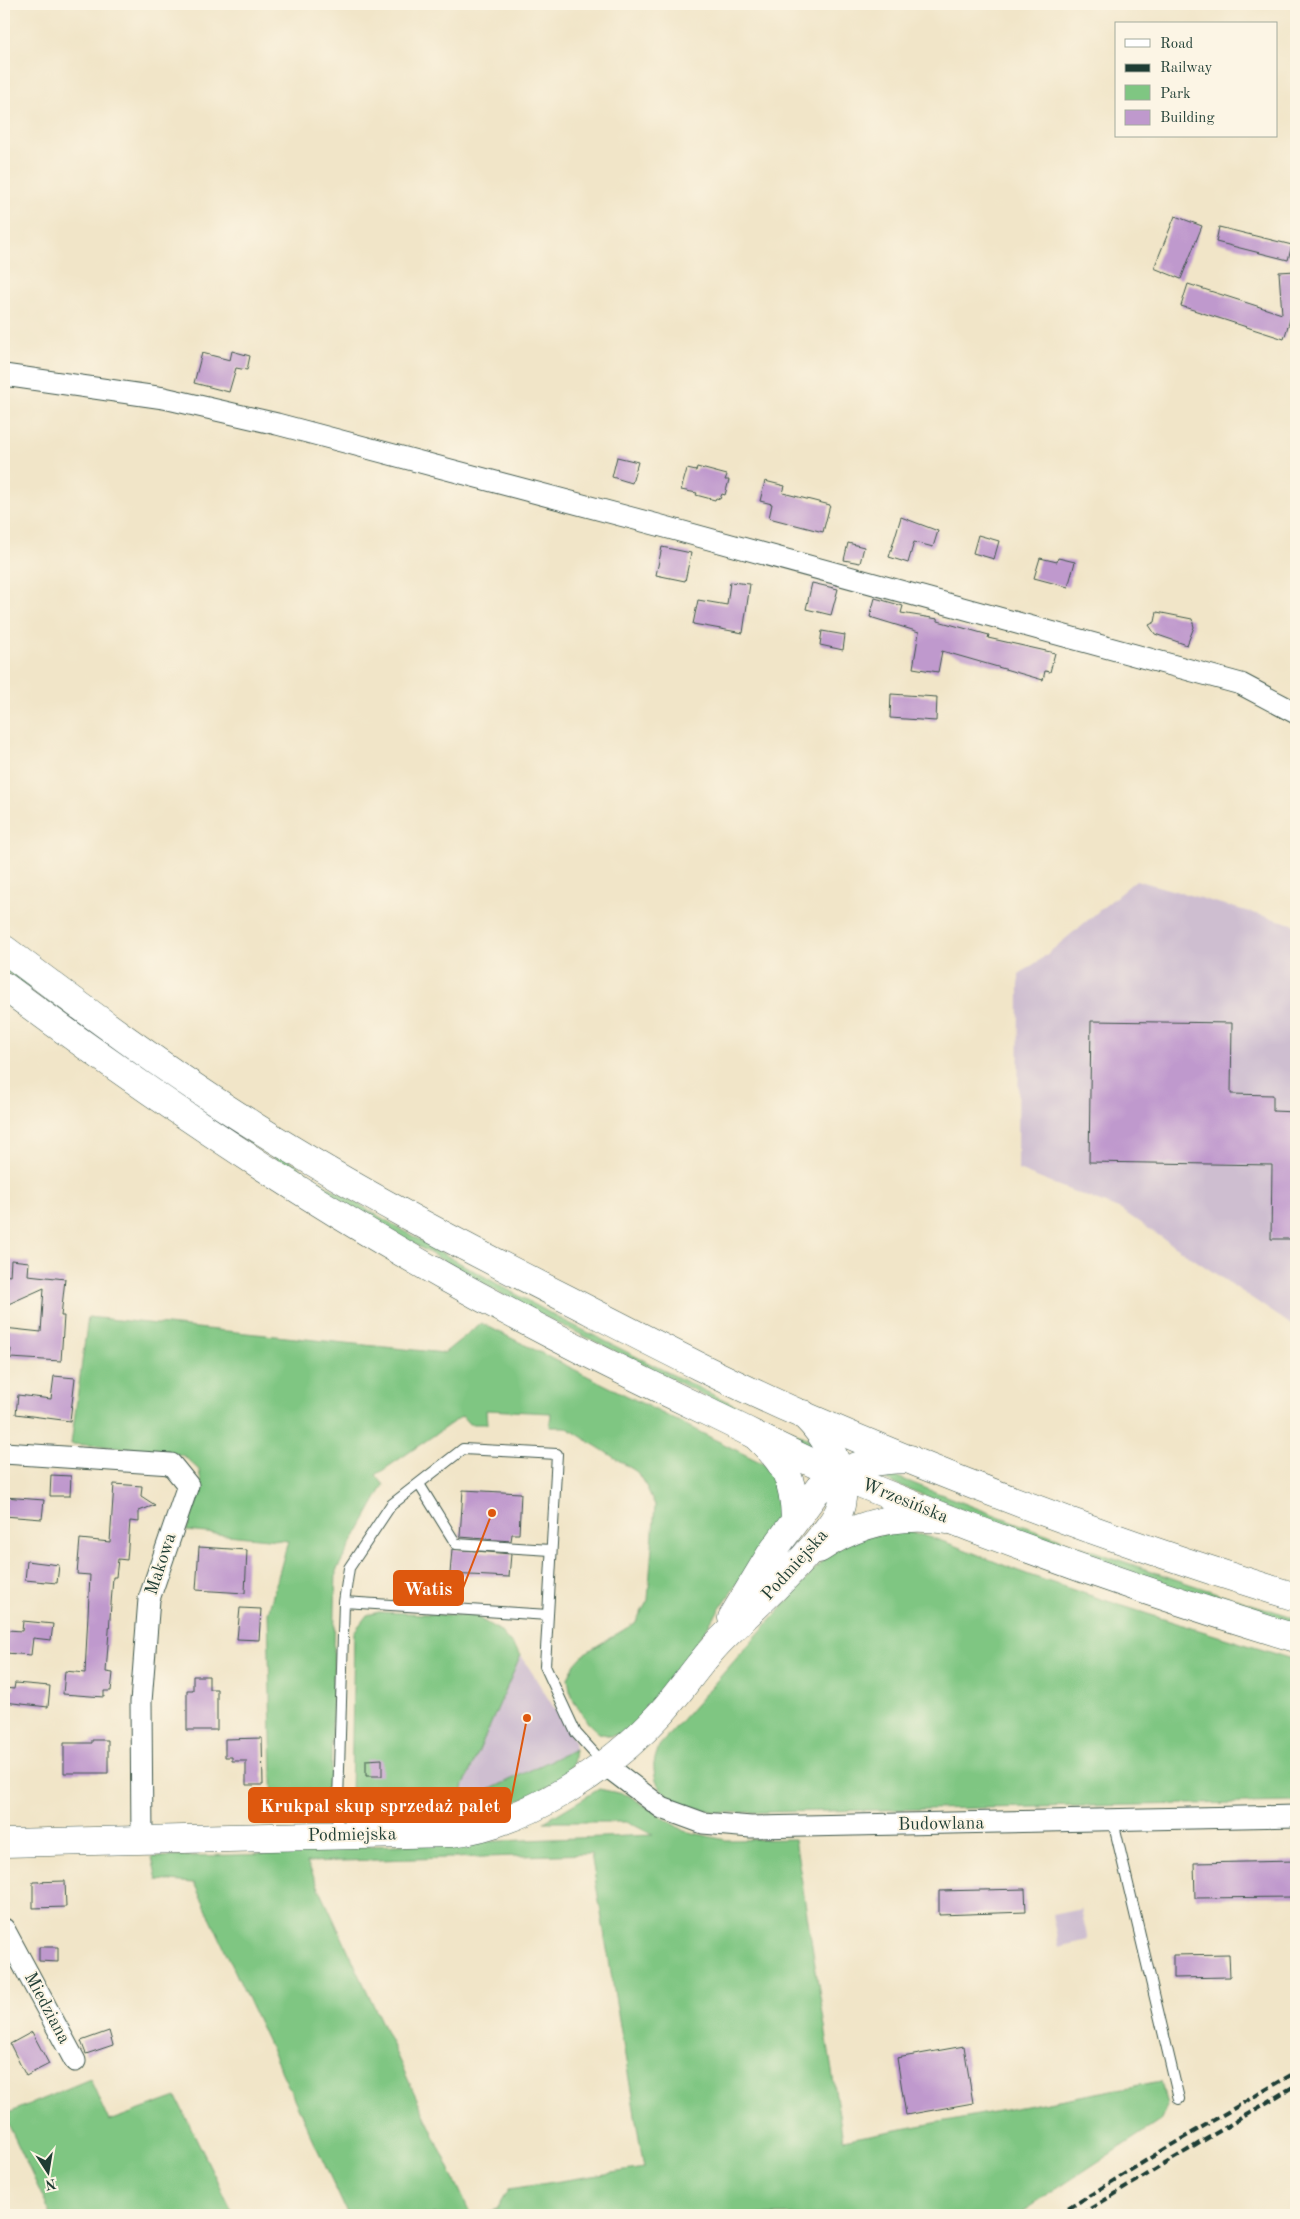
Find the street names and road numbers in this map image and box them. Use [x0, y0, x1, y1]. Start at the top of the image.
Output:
street label: Wrzesińska [859, 1476, 951, 1526]
street label: Podmiejska [759, 1526, 831, 1604]
street label: Makowa [143, 1531, 180, 1597]
street label: Budowlana [898, 1814, 984, 1834]
street label: Podmiejska [307, 1825, 397, 1845]
street label: Miedziana [21, 1969, 73, 2047]

